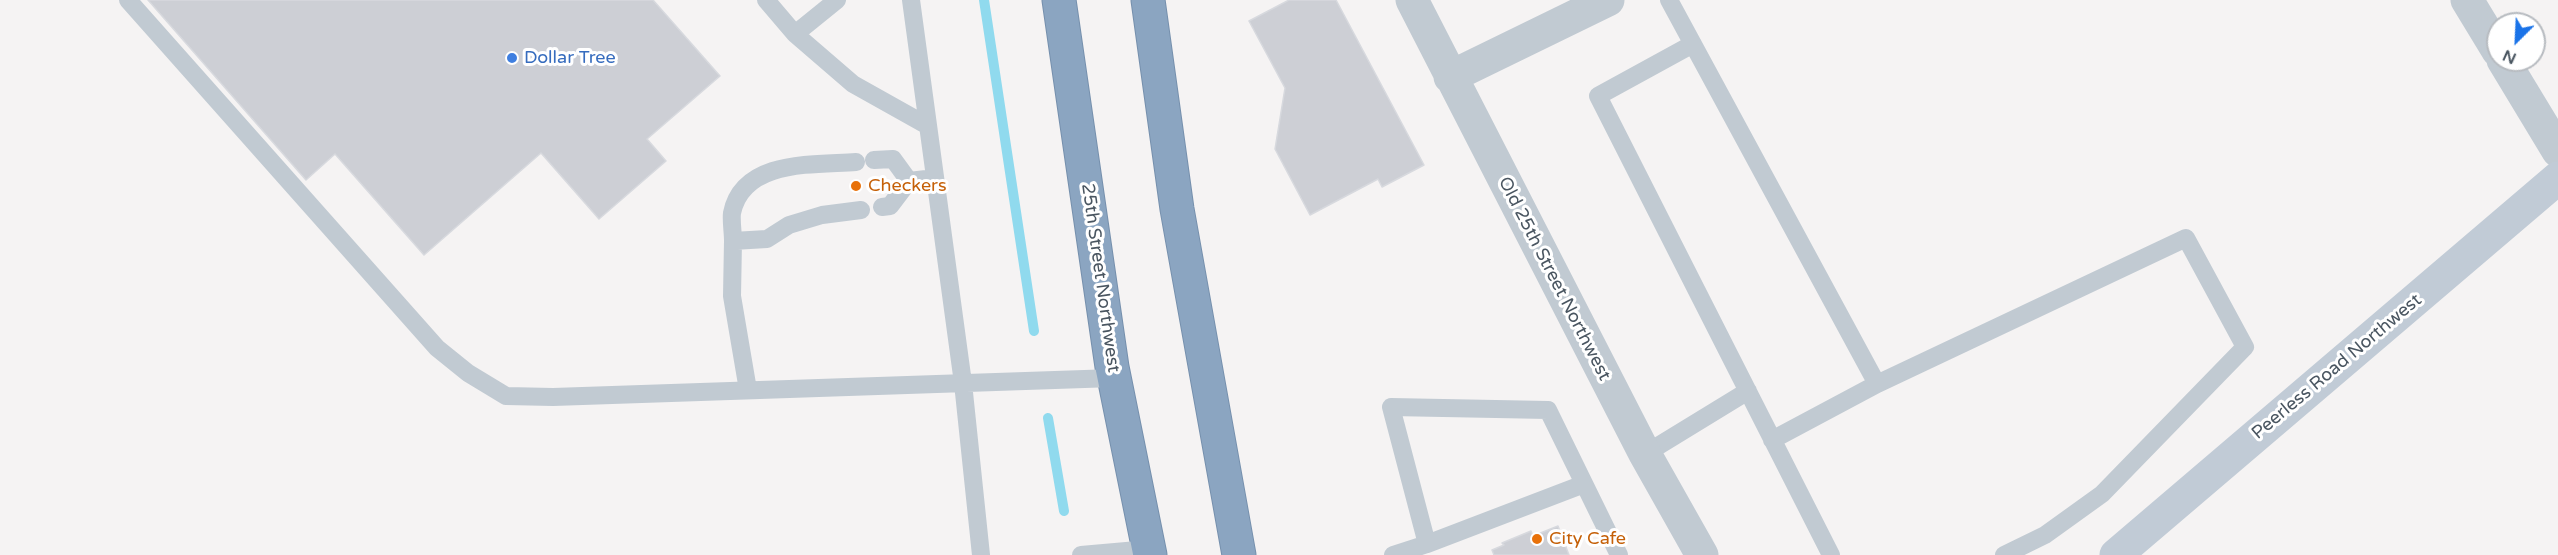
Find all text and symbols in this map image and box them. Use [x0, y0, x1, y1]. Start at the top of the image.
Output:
north arrow [2486, 12, 2546, 72]
text: N [2500, 45, 2519, 68]
place label: Dollar Tree [524, 47, 616, 69]
marker: Dollar Tree [505, 51, 519, 65]
street label: Old 25th Street Northwest [1493, 174, 1615, 384]
place label: Checkers [868, 175, 947, 197]
marker: Checkers [849, 179, 863, 193]
street label: 25th Street Northwest [1076, 182, 1124, 374]
street label: Peerless Road Northwest [2248, 290, 2426, 444]
place label: City Cafe [1549, 528, 1626, 550]
marker: City Cafe [1530, 532, 1544, 546]

